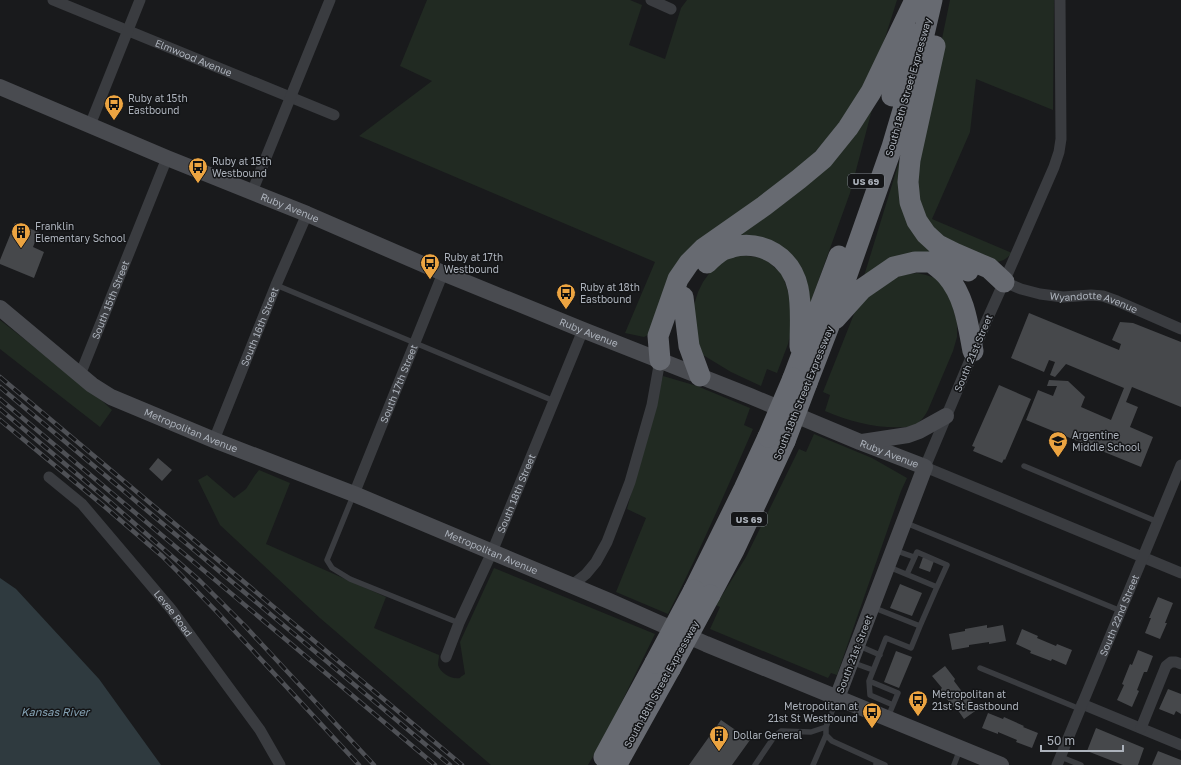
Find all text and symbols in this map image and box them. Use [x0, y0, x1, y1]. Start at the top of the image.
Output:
street label: South 18th Street Expressway [882, 16, 934, 158]
street label: Elmwood Avenue [153, 36, 234, 79]
place label: Ruby at 15th Eastbound [128, 92, 188, 116]
bus stop icon: Ruby at 15th Eastbound [103, 93, 125, 121]
place label: Ruby at 15th Westbound [212, 155, 272, 179]
bus stop icon: Ruby at 15th Westbound [187, 156, 209, 184]
road number: US 69 [848, 174, 884, 188]
street label: Ruby Avenue [259, 190, 321, 225]
place label: Franklin Elementary School [35, 220, 126, 244]
building icon: Franklin Elementary School [10, 221, 32, 249]
place label: Ruby at 17th Westbound [444, 251, 503, 275]
bus stop icon: Ruby at 17th Westbound [419, 252, 441, 280]
street label: South 15th Street [89, 259, 131, 341]
place label: Ruby at 18th Eastbound [580, 281, 640, 305]
bus stop icon: Ruby at 18th Eastbound [555, 282, 577, 310]
street label: South 16th Street [238, 285, 281, 368]
street label: Wyandotte Avenue [1049, 289, 1140, 315]
street label: South 21st Street [951, 312, 995, 394]
street label: Ruby Avenue [558, 315, 620, 349]
street label: South 18th Street Expressway [771, 324, 836, 462]
street label: South 17th Street [377, 343, 420, 425]
street label: Metropolitan Avenue [142, 406, 240, 455]
place label: Argentine Middle School [1072, 429, 1140, 453]
school or university icon: Argentine Middle School [1047, 430, 1069, 458]
street label: Ruby Avenue [858, 437, 921, 470]
street label: South 18th Street [494, 452, 538, 535]
road number: US 69 [731, 512, 767, 526]
street label: Metropolitan Avenue [443, 527, 540, 577]
street label: South 22nd Street [1097, 573, 1141, 658]
street label: Levee Road [152, 588, 195, 639]
street label: South 21st Street [833, 613, 875, 695]
street label: South 18th Street Expressway [621, 618, 701, 750]
place label: Metropolitan at 21st St Eastbound [932, 688, 1019, 712]
bus stop icon: Metropolitan at 21st St Eastbound [907, 689, 929, 717]
place label: Metropolitan at 21st St Westbound [768, 700, 858, 724]
bus stop icon: Metropolitan at 21st St Westbound [861, 701, 883, 729]
water label: Kansas River [21, 705, 91, 718]
building icon: Dollar General [708, 724, 730, 752]
scale bar [1041, 727, 1123, 753]
place label: Dollar General [733, 729, 802, 741]
text: 50 m [1047, 733, 1075, 748]

